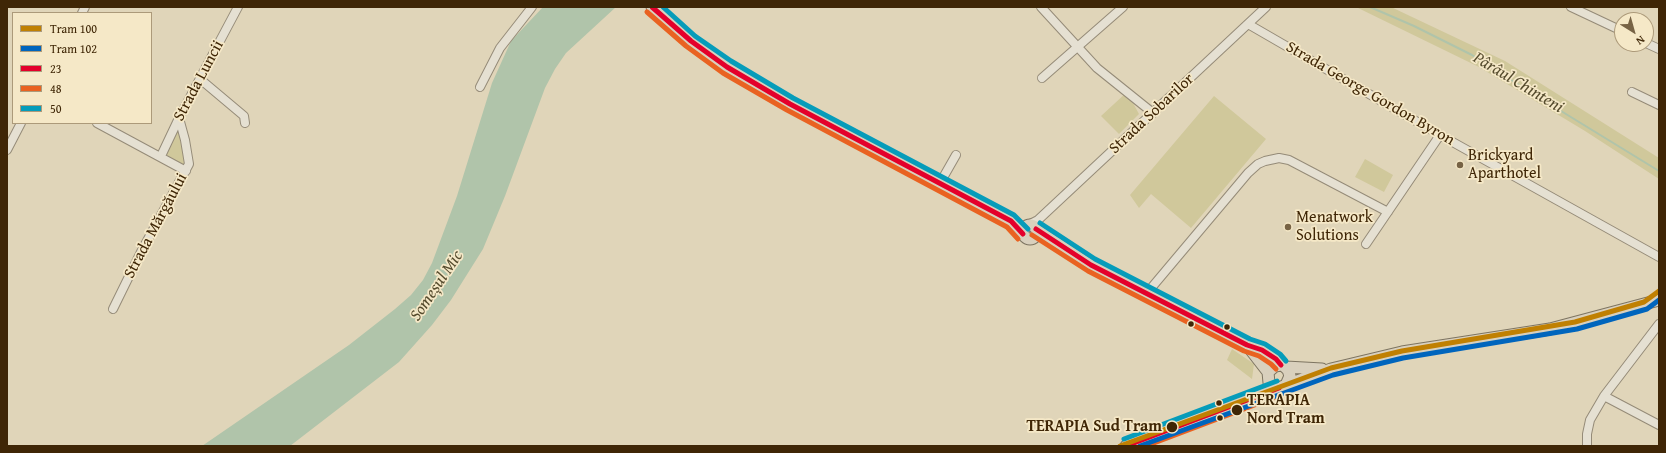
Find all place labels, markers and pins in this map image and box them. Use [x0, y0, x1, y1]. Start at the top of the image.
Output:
place label: Brickyard Aparthotel [1468, 146, 1541, 184]
marker: Brickyard Aparthotel [1455, 160, 1465, 170]
place label: Menatwork Solutions [1296, 208, 1373, 246]
marker: Menatwork Solutions [1283, 222, 1293, 232]
unlabelled marker [1186, 319, 1196, 329]
unlabelled marker [1222, 322, 1232, 332]
place label: TERAPIA Nord Tram [1247, 391, 1325, 429]
unlabelled marker [1214, 398, 1224, 408]
marker: TERAPIA Nord Tram [1230, 403, 1244, 417]
unlabelled marker [1215, 413, 1225, 423]
place label: TERAPIA Sud Tram [1027, 417, 1162, 437]
marker: TERAPIA Sud Tram [1165, 420, 1179, 434]

